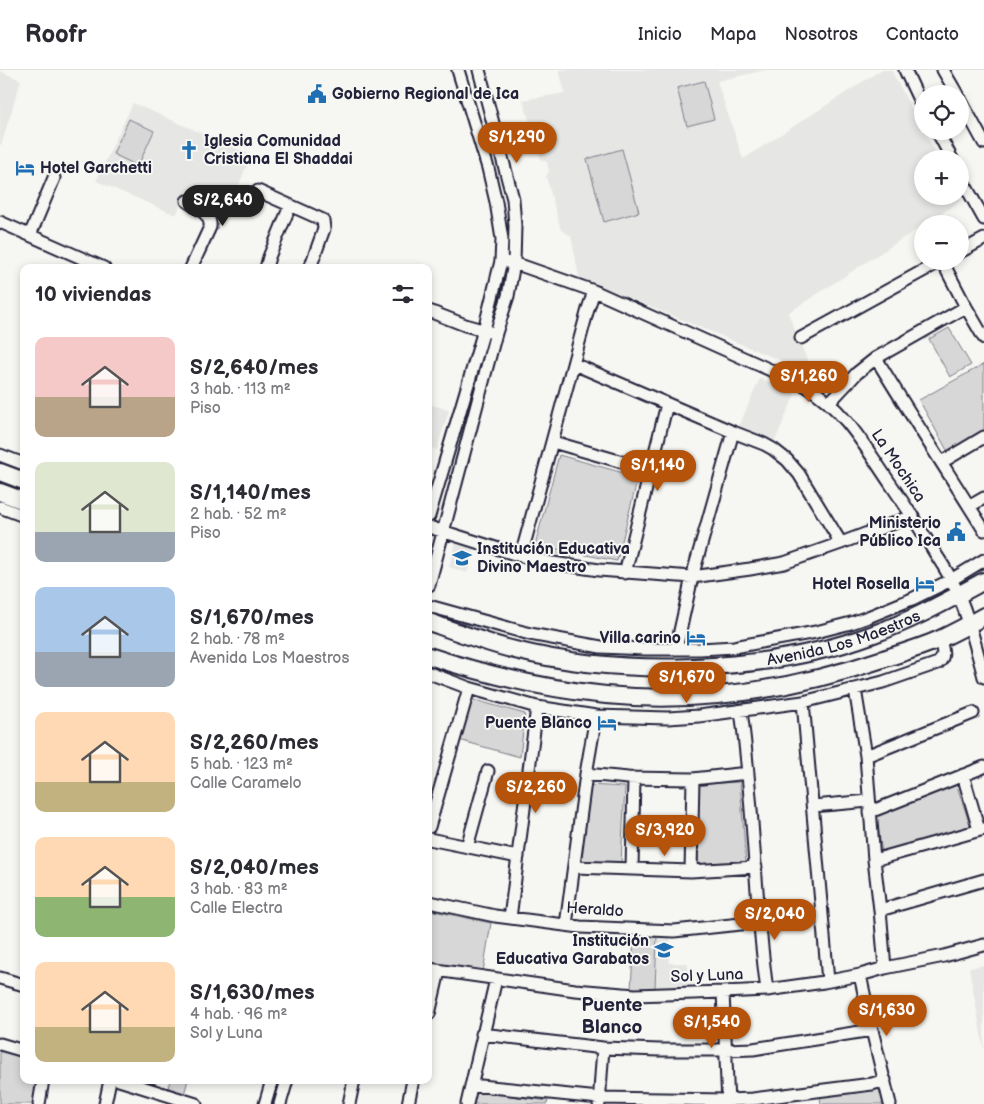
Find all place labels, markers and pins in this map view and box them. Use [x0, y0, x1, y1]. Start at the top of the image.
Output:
public building icon: Gobierno Regional de Ica [306, 83, 328, 105]
place label: Gobierno Regional de Ica [332, 85, 519, 104]
pin: S/1,290 [471, 122, 563, 164]
place label: Iglesia Comunidad Cristiana El Shaddai [204, 132, 353, 169]
church icon: Iglesia Comunidad Cristiana El Shaddai [178, 139, 200, 161]
hotel icon: Hotel Garchetti [14, 157, 36, 179]
place label: Hotel Garchetti [40, 159, 152, 178]
pin: S/2,640 [177, 184, 269, 227]
pin: S/1,260 [763, 360, 855, 403]
pin: S/1,140 [612, 450, 704, 492]
place label: Ministerio Público Ica [859, 514, 941, 551]
public building icon: Ministerio Público Ica [945, 521, 967, 543]
place label: Institución Educativa Divino Maestro [477, 540, 630, 577]
school or university icon: Institución Educativa Divino Maestro [451, 547, 473, 569]
hotel icon: Hotel Rosella [914, 573, 936, 595]
place label: Hotel Rosella [812, 575, 910, 594]
hotel icon: Villa carino [685, 627, 707, 649]
place label: Villa carino [600, 629, 681, 648]
pin: S/1,670 [641, 662, 733, 704]
hotel icon: Puente Blanco [596, 712, 618, 734]
place label: Puente Blanco [485, 714, 592, 733]
pin: S/2,260 [490, 772, 582, 814]
pin: S/3,920 [619, 814, 711, 857]
pin: S/2,040 [729, 898, 821, 941]
place label: Institución Educativa Garabatos [496, 932, 649, 969]
school or university icon: Institución Educativa Garabatos [653, 939, 675, 961]
pin: S/1,630 [841, 994, 933, 1037]
pin: S/1,540 [666, 1006, 758, 1049]

